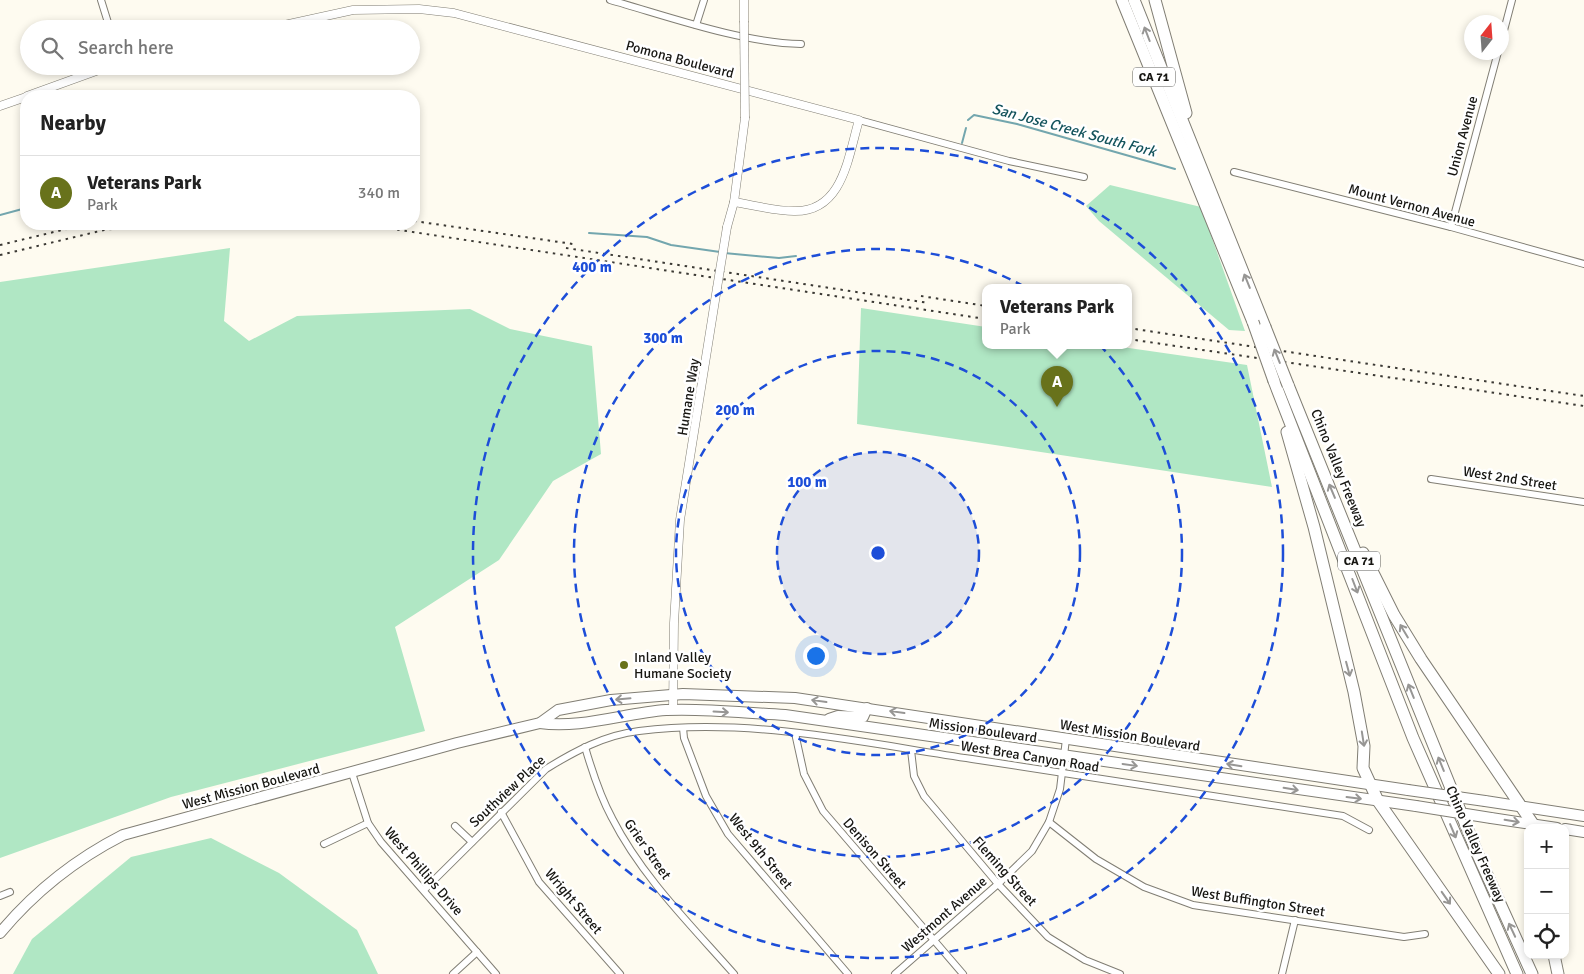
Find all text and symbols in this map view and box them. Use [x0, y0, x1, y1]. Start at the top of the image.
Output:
north arrow [1464, 15, 1509, 60]
search box [20, 20, 420, 75]
one-way arrow [1142, 27, 1151, 43]
icon: search [38, 34, 66, 62]
text: Search here [78, 36, 174, 60]
street label: Pomona Boulevard [624, 37, 736, 82]
road number: CA 71 [1133, 68, 1175, 86]
street label: Union Avenue [1444, 94, 1481, 178]
water label: San Jose Creek South Fork [990, 99, 1159, 161]
text: Nearby [40, 110, 106, 136]
text: Veterans Park [87, 171, 202, 195]
street label: Mount Vernon Avenue [1347, 180, 1477, 231]
text: A [51, 183, 61, 203]
text: 340 m [358, 183, 400, 203]
text: Park [87, 195, 118, 215]
text: 400 m [572, 258, 612, 276]
one-way arrow [1242, 274, 1251, 290]
popup [982, 284, 1132, 349]
text: Veterans Park [1000, 295, 1114, 319]
text: Park [1000, 319, 1030, 339]
text: 300 m [643, 329, 683, 347]
one-way arrow [1271, 349, 1281, 364]
street label: Humane Way [674, 357, 703, 437]
pin: A [1041, 366, 1073, 407]
text: 200 m [715, 401, 755, 419]
street label: Chino Valley Freeway [1307, 407, 1370, 530]
street label: West 2nd Street [1462, 463, 1558, 494]
text: 100 m [787, 473, 827, 491]
one-way arrow [1327, 484, 1336, 499]
centre of rings [869, 544, 887, 562]
road number: CA 71 [1338, 552, 1380, 570]
one-way arrow [1350, 578, 1360, 593]
one-way arrow [1399, 625, 1409, 639]
your location [803, 643, 829, 669]
place label: Inland Valley Humane Society [634, 649, 732, 682]
marker: Inland Valley Humane Society [618, 659, 630, 671]
one-way arrow [1344, 661, 1354, 677]
one-way arrow [1406, 684, 1416, 699]
one-way arrow [615, 695, 631, 704]
one-way arrow [811, 696, 827, 706]
one-way arrow [713, 707, 729, 716]
one-way arrow [889, 707, 905, 717]
street label: Mission Boulevard [928, 714, 1038, 747]
street label: West Mission Boulevard [1059, 716, 1201, 755]
one-way arrow [1358, 730, 1368, 746]
street label: West Brea Canyon Road [959, 737, 1100, 776]
street label: Southview Place [466, 752, 549, 831]
one-way arrow [1436, 757, 1445, 772]
one-way arrow [1226, 759, 1242, 769]
street label: West Mission Boulevard [180, 760, 322, 813]
one-way arrow [1121, 760, 1137, 770]
street label: Chino Valley Freeway [1442, 783, 1509, 906]
one-way arrow [1282, 784, 1298, 794]
one-way arrow [1346, 793, 1362, 803]
street label: West 9th Street [725, 810, 796, 893]
street label: Denison Street [839, 815, 910, 892]
street label: Grier Street [621, 816, 675, 883]
one-way arrow [1504, 816, 1520, 826]
one-way arrow [1449, 823, 1459, 838]
street label: West Phillips Drive [381, 824, 467, 919]
map controls [1524, 824, 1569, 959]
button: + [1524, 824, 1569, 869]
street label: Fleming Street [969, 833, 1040, 910]
street label: Wright Street [541, 865, 606, 938]
button: − [1524, 869, 1569, 914]
street label: Westmont Avenue [898, 873, 990, 956]
street label: West Buffington Street [1190, 883, 1326, 920]
one-way arrow [1441, 891, 1451, 905]
button: locate [1524, 914, 1569, 959]
one-way arrow [1507, 923, 1516, 938]

